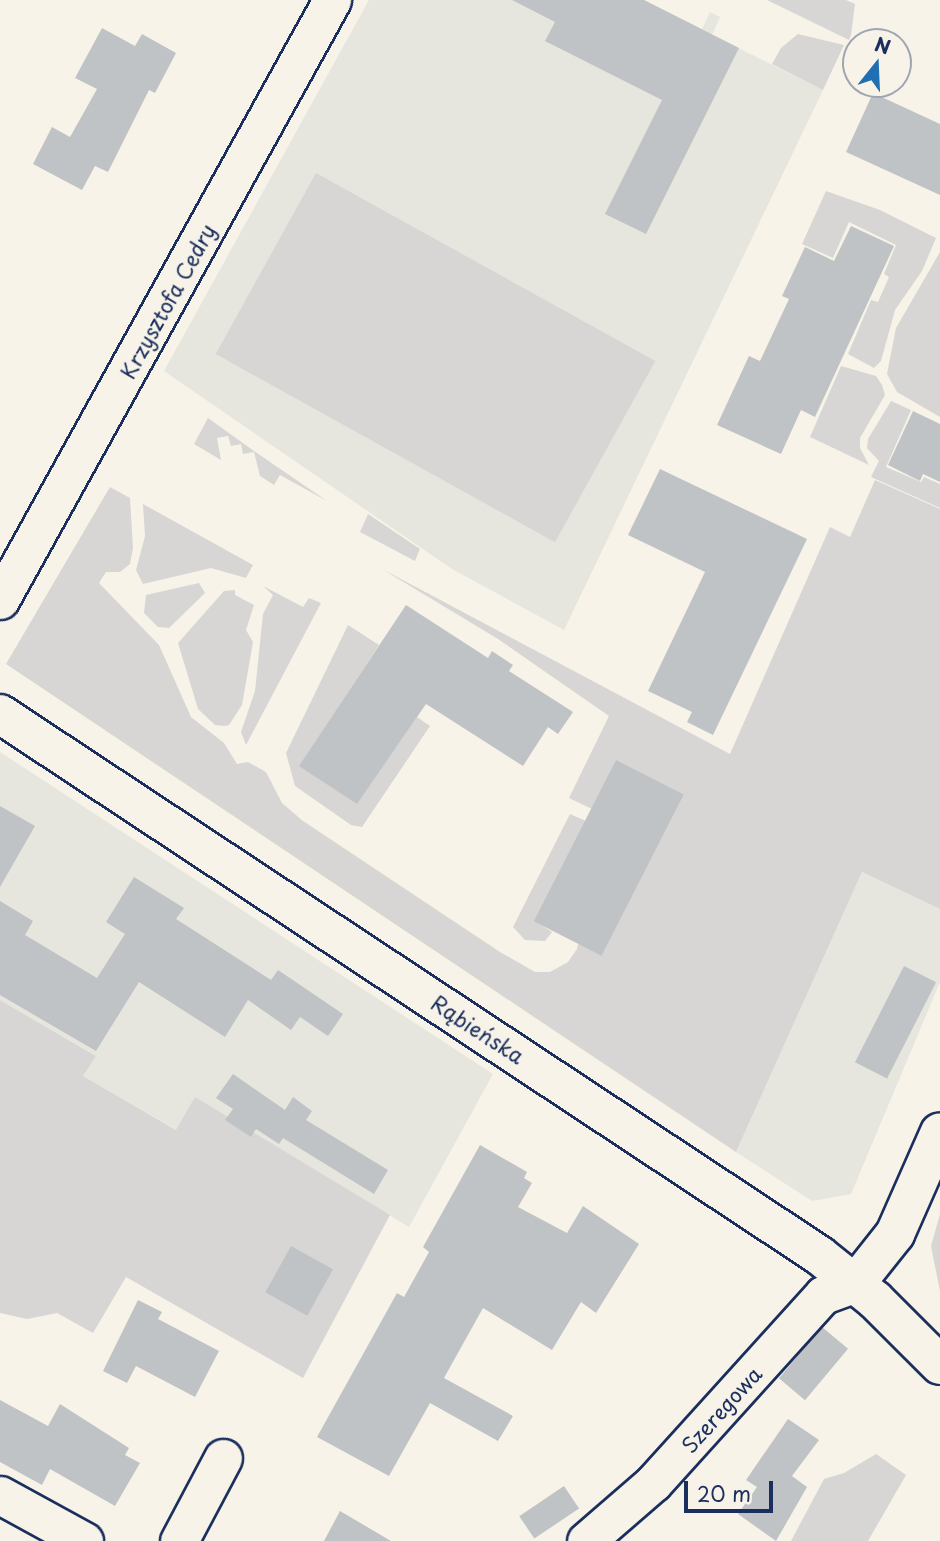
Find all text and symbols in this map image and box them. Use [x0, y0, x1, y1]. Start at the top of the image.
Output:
north arrow [842, 28, 912, 98]
text: N [871, 29, 894, 61]
street label: Krzysztofa Cedry [114, 219, 220, 383]
street label: Rąbieńska [427, 990, 529, 1068]
street label: Szeregowa [676, 1361, 766, 1457]
scale bar [688, 1468, 777, 1512]
text: 20 m [697, 1477, 751, 1509]

